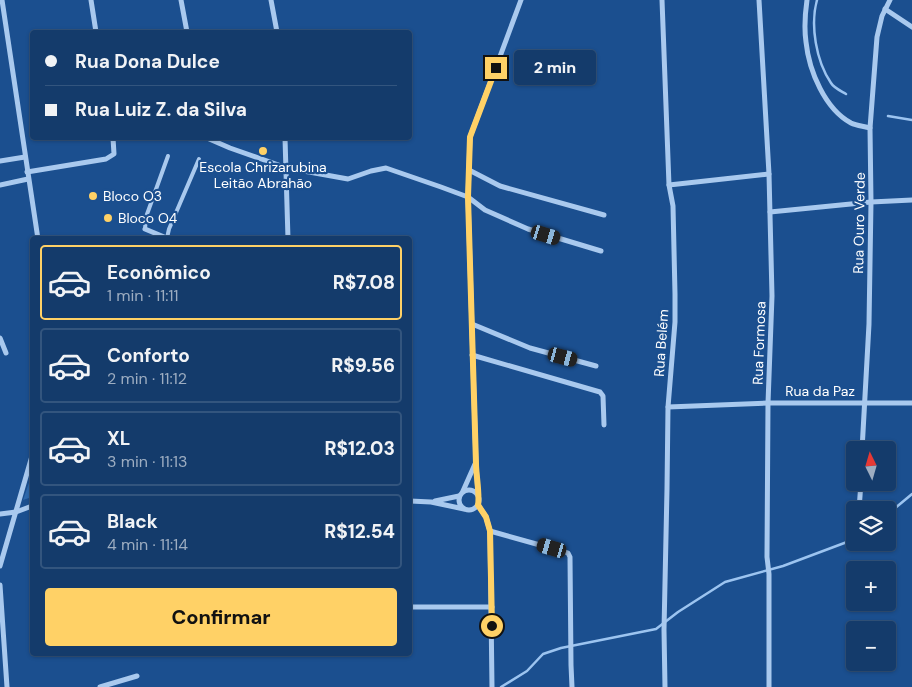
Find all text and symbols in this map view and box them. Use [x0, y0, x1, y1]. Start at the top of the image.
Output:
text: Rua Dona Dulce [75, 49, 220, 74]
callout: 2 min [514, 50, 596, 86]
route end [485, 57, 507, 79]
text: 2 min [534, 57, 576, 78]
text: Rua Luiz Z. da Silva [75, 97, 247, 122]
marker: Escola Chrizarubina Leitão Abrahão [257, 145, 269, 157]
place label: Escola Chrizarubina Leitão Abrahão [199, 158, 327, 192]
street label: Rua Ouro Verde [849, 172, 869, 274]
place label: Bloco O3 [103, 187, 162, 205]
marker: Bloco O3 [87, 190, 99, 202]
place label: Bloco O4 [118, 209, 178, 227]
marker: Bloco O4 [102, 212, 114, 224]
car [529, 223, 562, 247]
icon: car [47, 260, 92, 305]
text: Econômico [107, 260, 211, 285]
text: R$7.08 [333, 270, 395, 295]
text: 1 min · 11:11 [107, 285, 178, 306]
street label: Rua Formosa [749, 301, 769, 385]
street label: Rua Belém [650, 309, 672, 377]
icon: car [47, 343, 92, 388]
text: Conforto [107, 343, 190, 368]
car [546, 346, 579, 368]
text: R$9.56 [331, 353, 395, 378]
text: 2 min · 11:12 [107, 368, 187, 389]
street label: Rua da Paz [785, 382, 855, 400]
icon: car [47, 426, 92, 471]
text: XL [107, 426, 130, 451]
text: R$12.03 [324, 436, 395, 461]
north arrow [846, 441, 896, 491]
map controls [846, 441, 896, 671]
text: 3 min · 11:13 [107, 451, 187, 472]
button: layers [846, 501, 896, 551]
icon: car [47, 509, 92, 554]
text: Black [107, 509, 158, 534]
text: R$12.54 [324, 519, 395, 544]
text: 4 min · 11:14 [107, 534, 188, 555]
car [535, 537, 568, 559]
button: + [846, 561, 896, 611]
button: Confirmar [45, 588, 397, 646]
route start [481, 615, 503, 637]
button: − [846, 621, 896, 671]

